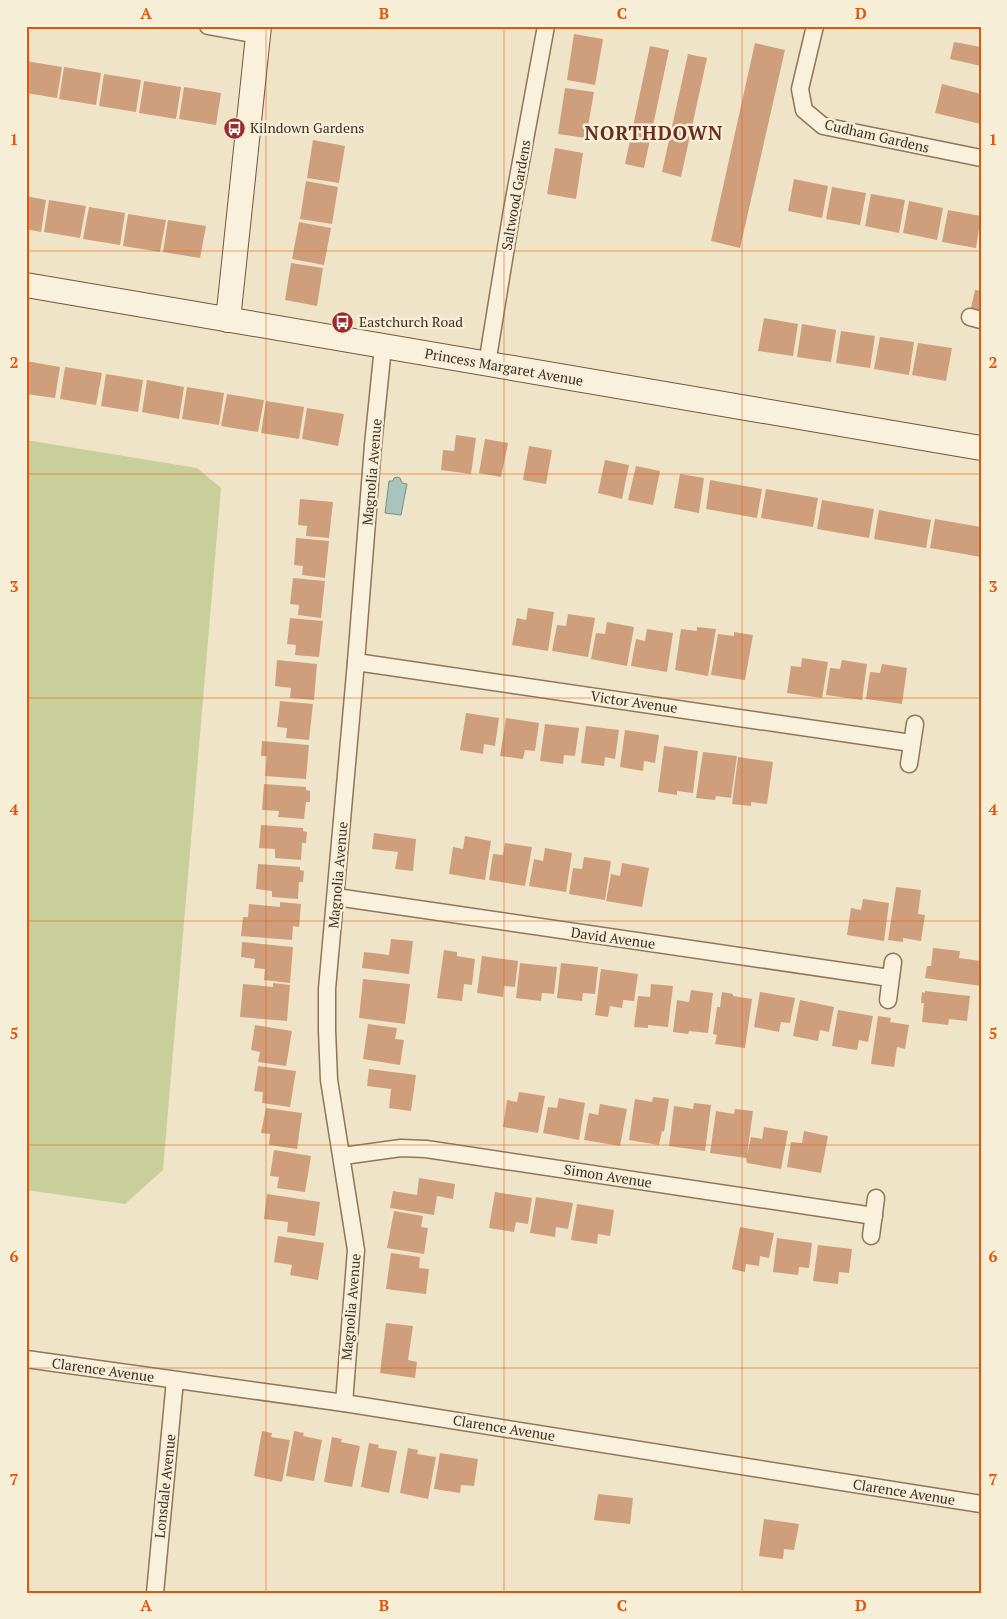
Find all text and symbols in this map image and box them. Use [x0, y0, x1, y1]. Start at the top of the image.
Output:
text: A [140, 2, 152, 24]
text: B [379, 2, 389, 24]
text: C [617, 2, 627, 24]
text: D [855, 2, 867, 24]
street label: Cudham Gardens [823, 114, 931, 157]
bus stop icon: Kilndown Gardens [222, 116, 246, 140]
place label: Kilndown Gardens [250, 118, 364, 137]
district label: NORTHDOWN [585, 120, 723, 145]
text: 1 [9, 128, 19, 150]
text: 1 [988, 128, 998, 150]
street label: Saltwood Gardens [496, 138, 535, 252]
bus stop icon: Eastchurch Road [331, 310, 355, 334]
place label: Eastchurch Road [359, 312, 463, 331]
street label: Princess Margaret Avenue [423, 343, 585, 390]
text: 2 [9, 351, 19, 373]
text: 2 [988, 351, 998, 373]
street label: Magnolia Avenue [357, 418, 386, 526]
text: 3 [9, 575, 19, 597]
text: 3 [988, 575, 998, 597]
street label: Victor Avenue [589, 686, 679, 717]
text: 4 [9, 798, 19, 820]
text: 4 [988, 798, 998, 820]
street label: Magnolia Avenue [323, 821, 352, 929]
street label: David Avenue [570, 922, 657, 953]
text: 5 [9, 1022, 19, 1044]
text: 5 [988, 1022, 998, 1044]
street label: Simon Avenue [563, 1159, 653, 1192]
text: 6 [9, 1245, 19, 1267]
text: 6 [988, 1245, 998, 1267]
street label: Magnolia Avenue [336, 1253, 365, 1361]
street label: Clarence Avenue [51, 1353, 156, 1386]
street label: Clarence Avenue [452, 1410, 557, 1445]
street label: Lonsdale Avenue [150, 1433, 179, 1539]
text: 7 [9, 1468, 19, 1490]
text: 7 [988, 1468, 998, 1490]
street label: Clarence Avenue [852, 1474, 957, 1509]
text: A [140, 1594, 152, 1616]
text: B [379, 1594, 389, 1616]
text: C [617, 1594, 627, 1616]
text: D [855, 1594, 867, 1616]

